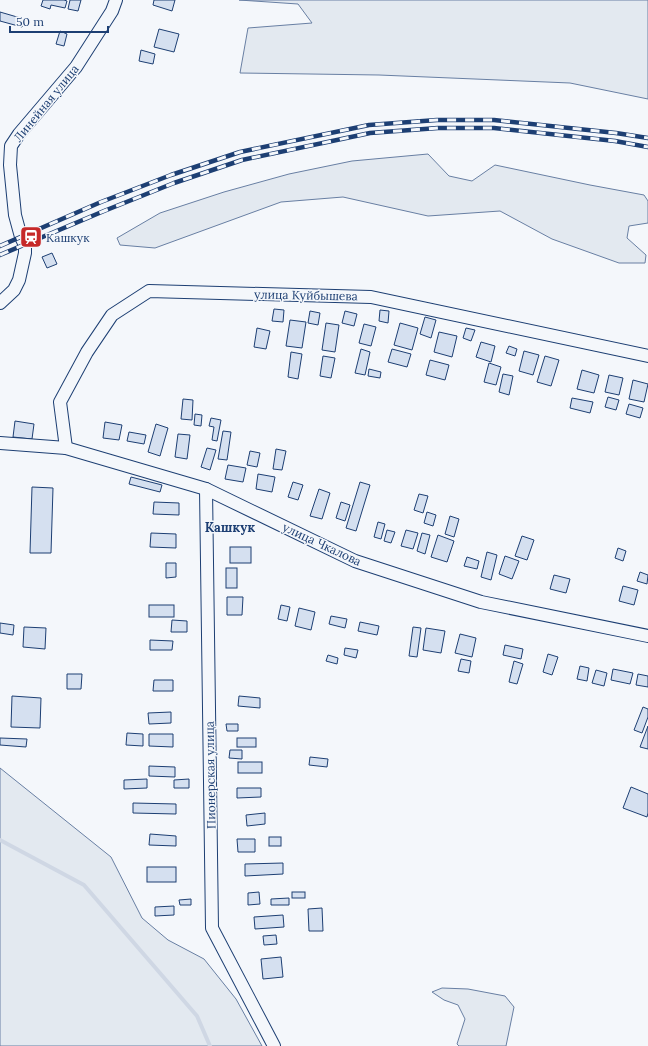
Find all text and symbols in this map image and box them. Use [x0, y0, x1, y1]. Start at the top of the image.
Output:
scale bar [10, 8, 108, 34]
text: 50 m [16, 14, 44, 29]
street label: Линейная улица [10, 61, 82, 145]
station icon: Кашкук [18, 224, 44, 250]
place label: Кашкук [46, 230, 90, 245]
street label: улица Куйбышева [254, 287, 358, 303]
district label: Кашкук [205, 519, 255, 536]
street label: улица Чкалова [280, 519, 364, 569]
street label: Пионерская улица [202, 721, 218, 829]

